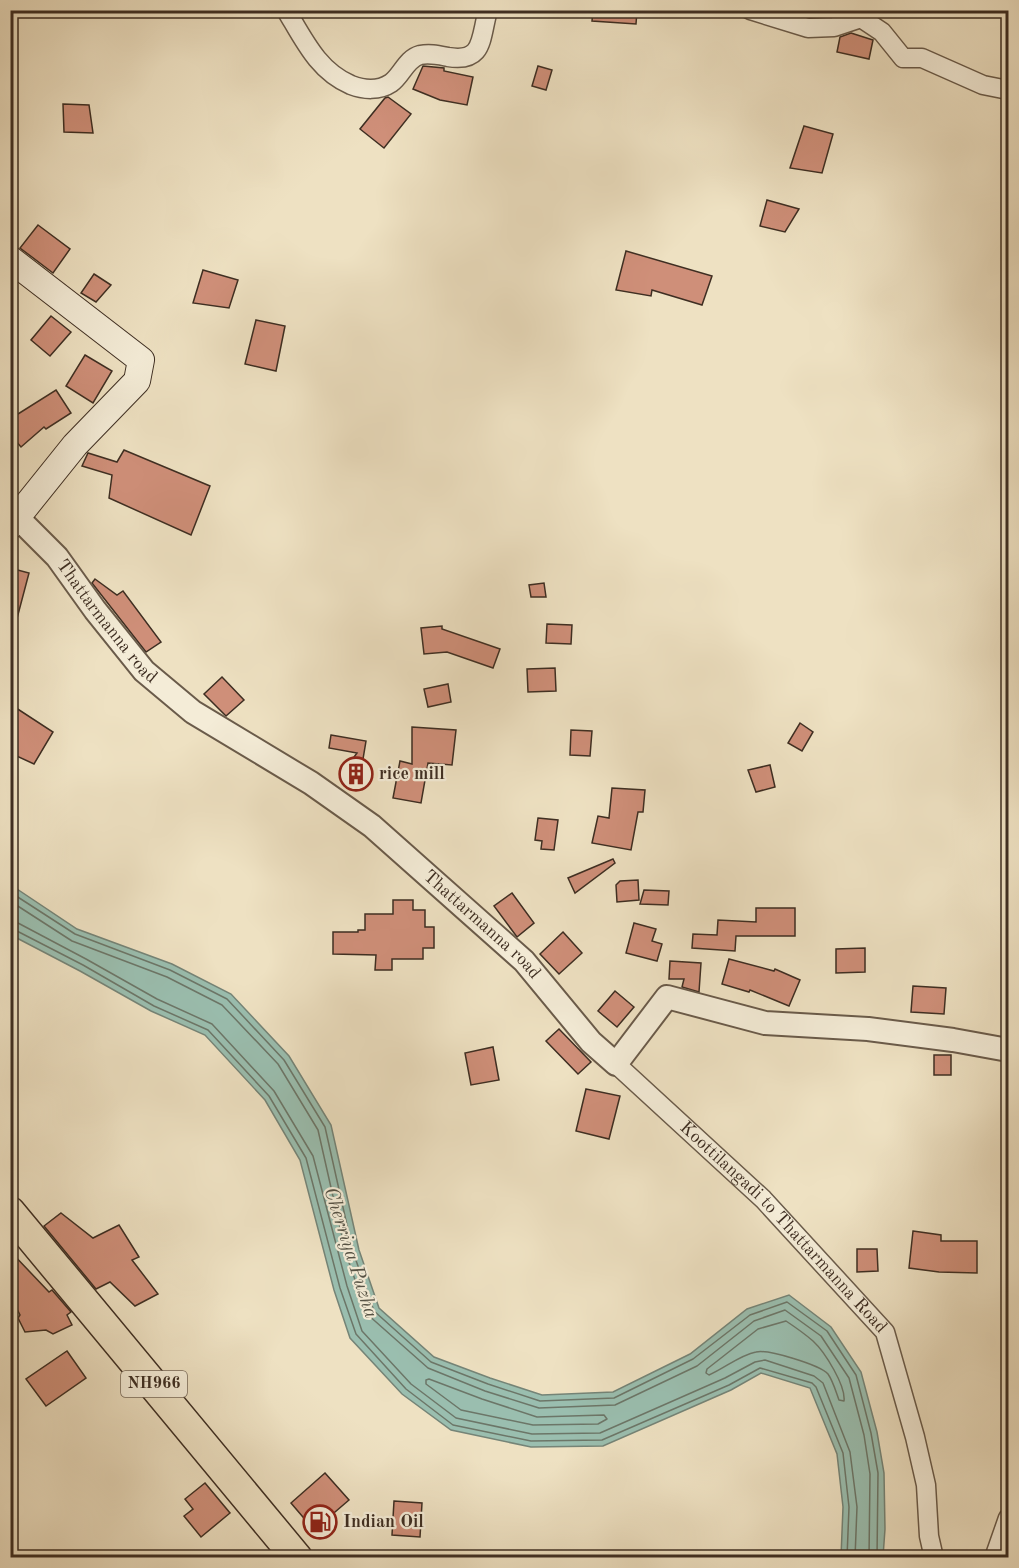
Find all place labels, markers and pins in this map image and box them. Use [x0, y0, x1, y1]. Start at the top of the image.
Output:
building icon: rice mill [338, 756, 374, 792]
place label: rice mill [379, 765, 445, 783]
fuel station icon: Indian Oil [302, 1504, 338, 1540]
place label: Indian Oil [343, 1513, 424, 1531]

